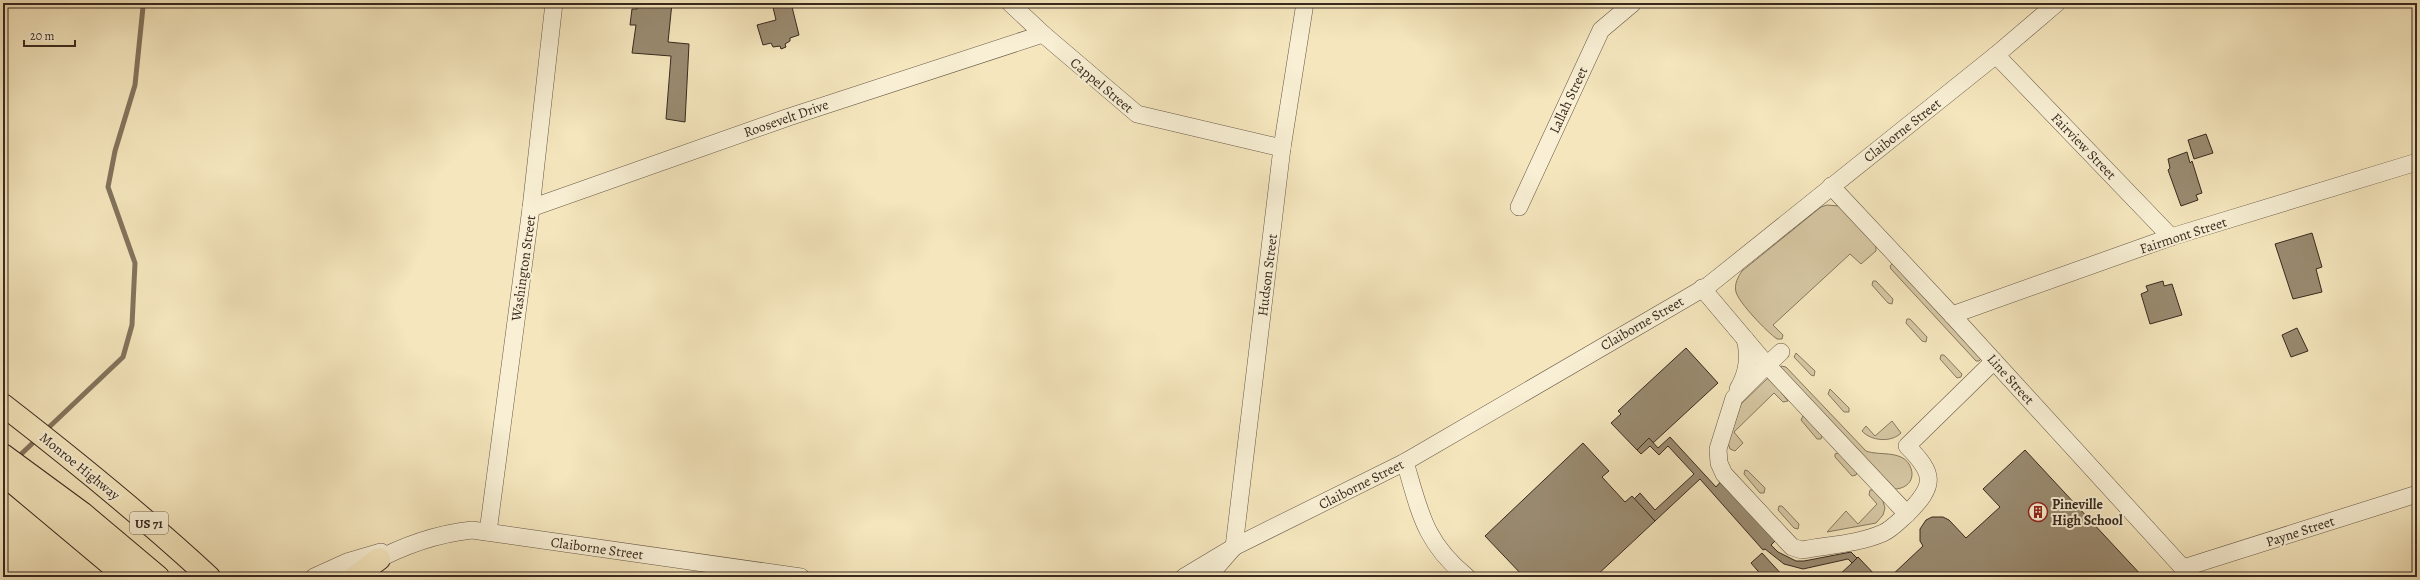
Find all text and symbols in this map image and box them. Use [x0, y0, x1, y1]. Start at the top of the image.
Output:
scale bar [24, 22, 75, 48]
text: 20 m [30, 28, 54, 44]
street label: Cappel Street [1066, 53, 1138, 118]
street label: Lallah Street [1545, 63, 1592, 137]
street label: Claiborne Street [1860, 94, 1945, 167]
street label: Roosevelt Drive [741, 95, 831, 142]
street label: Fairview Street [2047, 109, 2121, 184]
street label: Fairmont Street [2137, 212, 2229, 258]
street label: Washington Street [507, 214, 540, 323]
street label: Hudson Street [1253, 232, 1282, 317]
street label: Claiborne Street [1597, 292, 1688, 355]
street label: Line Street [1983, 350, 2039, 409]
street label: Monroe Highway [36, 428, 124, 505]
street label: Claiborne Street [1315, 455, 1407, 514]
place label: Pineville High School [2052, 495, 2123, 530]
building icon: Pineville High School [2027, 501, 2049, 523]
street label: Payne Street [2263, 511, 2337, 551]
road number: US 71 [130, 512, 168, 534]
street label: Claiborne Street [549, 533, 645, 564]

